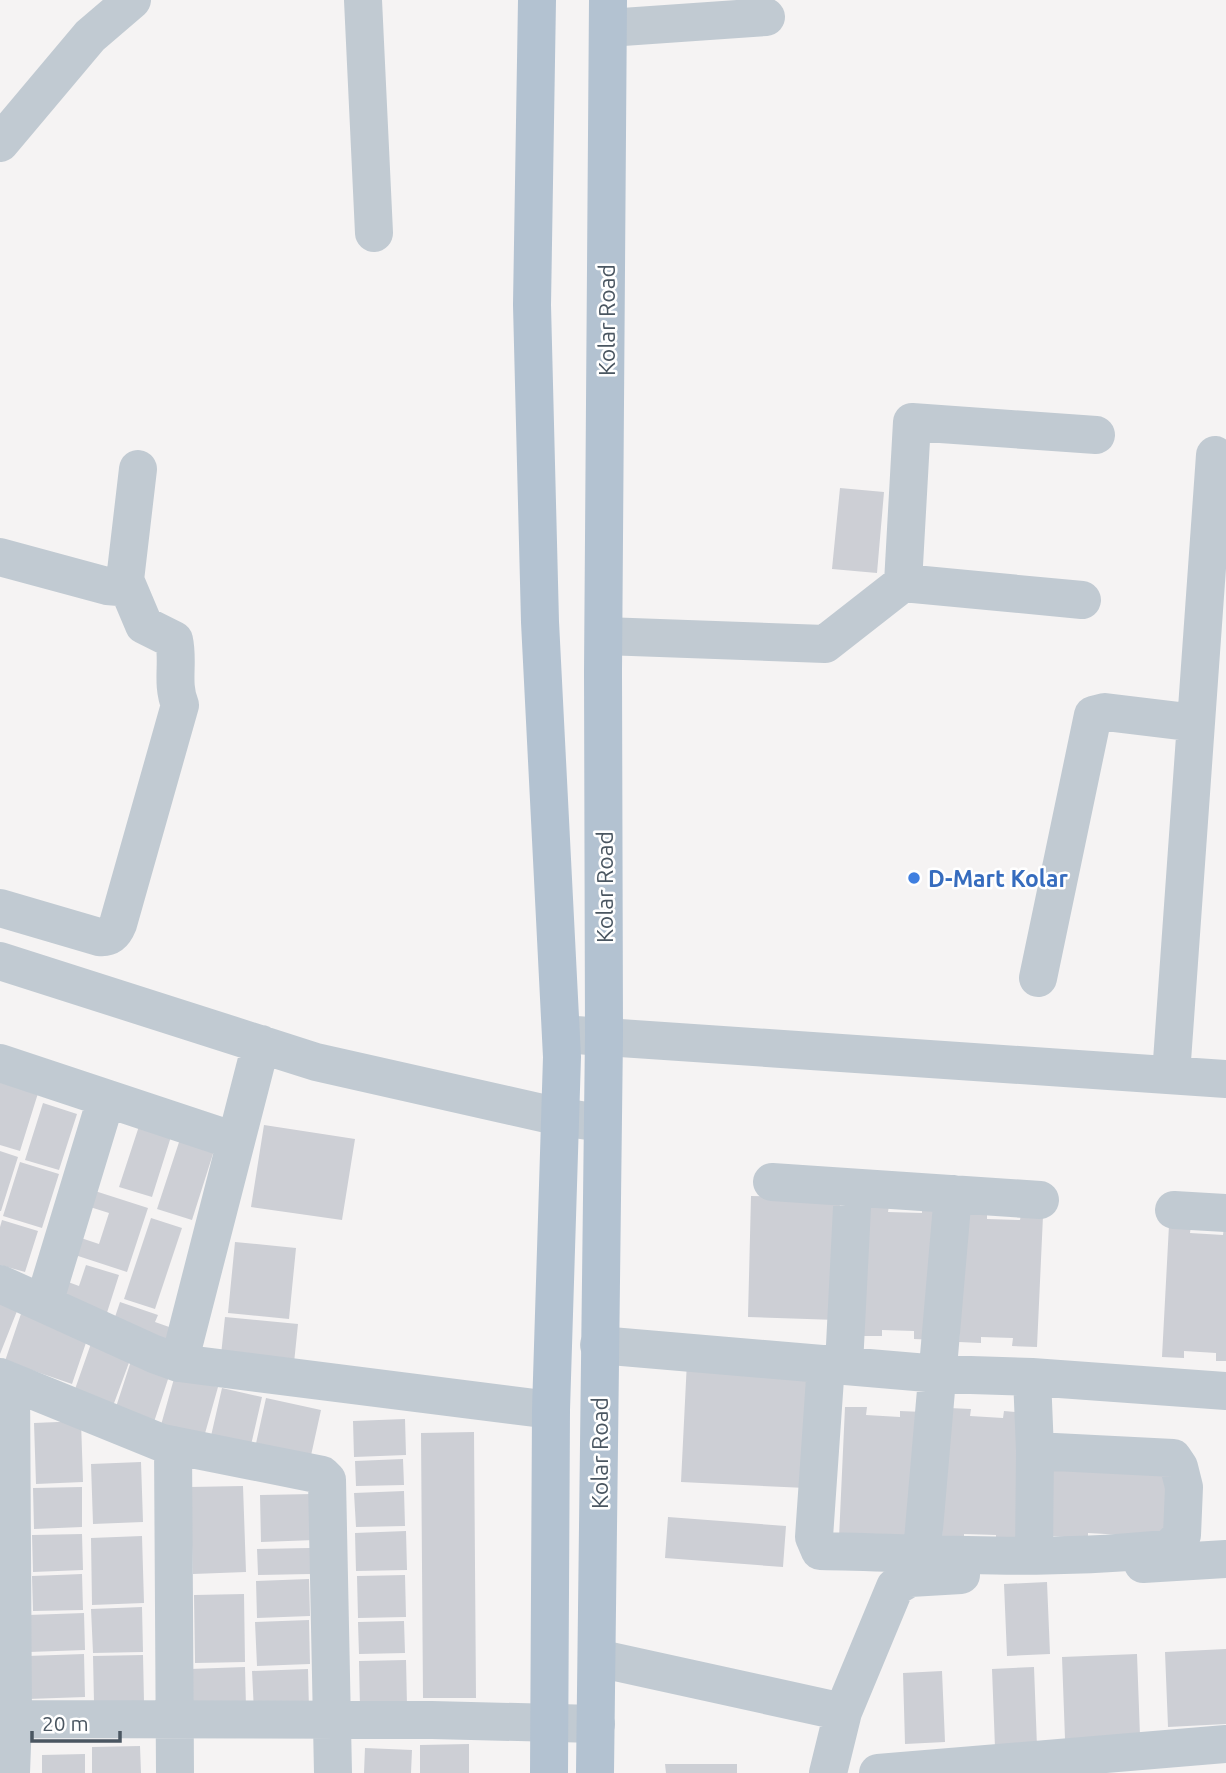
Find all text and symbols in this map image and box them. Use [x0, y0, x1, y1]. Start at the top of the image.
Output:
street label: Kolar Road [594, 264, 619, 376]
street label: Kolar Road [592, 831, 617, 943]
place label: D-Mart Kolar [928, 866, 1069, 891]
marker: D-Mart Kolar [906, 870, 922, 886]
street label: Kolar Road [587, 1397, 612, 1509]
scale bar [32, 1700, 119, 1744]
text: 20 m [42, 1711, 89, 1735]

